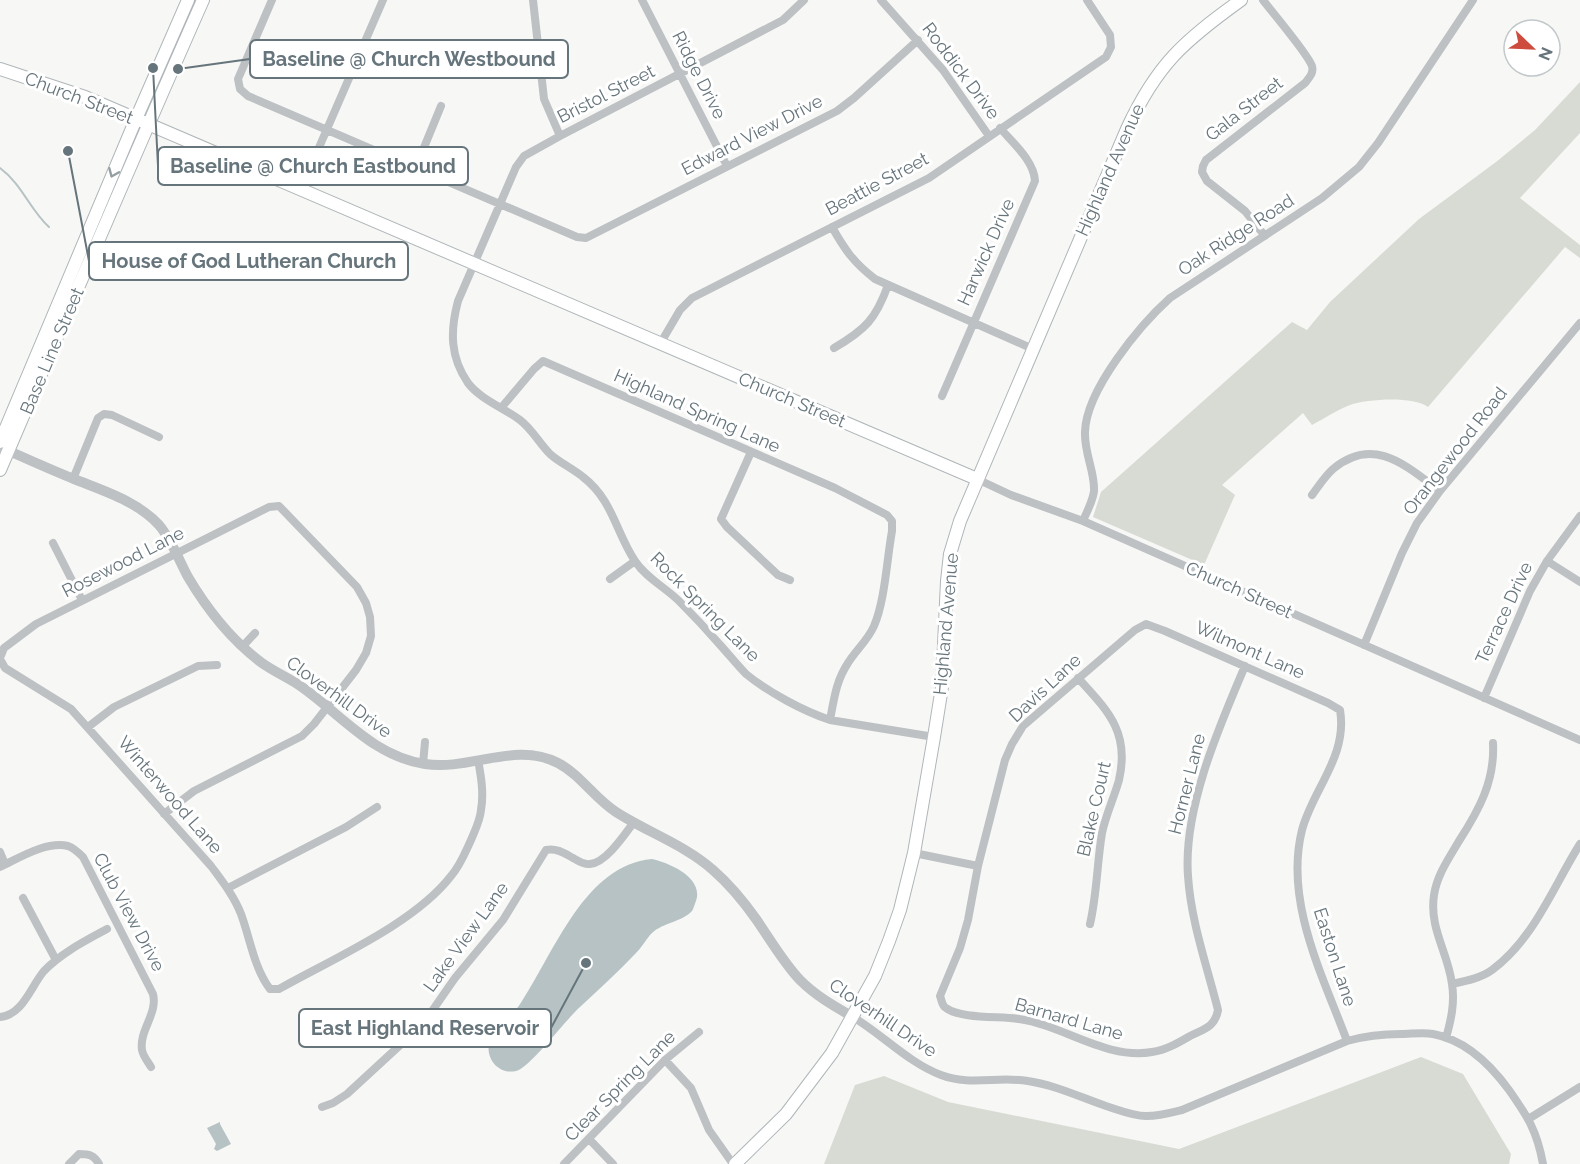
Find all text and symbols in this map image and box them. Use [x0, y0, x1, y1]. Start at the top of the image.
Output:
street label: Roddick Drive [918, 18, 1005, 123]
north arrow [1502, 18, 1562, 78]
street label: Ridge Drive [668, 27, 731, 123]
callout: Baseline @ Church Westbound [250, 40, 568, 78]
text: N [1534, 44, 1556, 63]
text: Baseline @ Church Westbound [262, 47, 556, 71]
street label: Bristol Street [554, 60, 658, 127]
street label: Church Street [22, 67, 136, 128]
street label: Gala Street [1201, 72, 1286, 145]
street label: Edward View Drive [678, 90, 826, 179]
street label: Highland Avenue [1071, 100, 1148, 239]
callout: Baseline @ Church Eastbound [158, 147, 468, 185]
street label: Beattie Street [822, 148, 932, 219]
text: Baseline @ Church Eastbound [170, 154, 456, 178]
one-way arrow [108, 167, 120, 178]
street label: Oak Ridge Road [1174, 189, 1297, 280]
street label: Harwick Drive [953, 195, 1019, 309]
callout: House of God Lutheran Church [89, 242, 408, 280]
text: House of God Lutheran Church [102, 249, 396, 273]
street label: Base Line Street [15, 284, 88, 417]
street label: Highland Spring Lane [611, 364, 784, 457]
street label: Church Street [735, 368, 849, 432]
street label: Orangewood Road [1398, 383, 1511, 519]
street label: Rosewood Lane [58, 522, 188, 601]
street label: Rock Spring Lane [646, 548, 765, 666]
street label: Highland Avenue [929, 552, 962, 696]
street label: Church Street [1183, 557, 1296, 622]
street label: Terrace Drive [1471, 558, 1536, 667]
street label: Wilmont Lane [1192, 616, 1308, 683]
street label: Davis Lane [1004, 649, 1085, 726]
street label: Cloverhill Drive [283, 651, 396, 742]
street label: Horner Lane [1164, 731, 1209, 836]
street label: Winterwood Lane [114, 732, 227, 858]
street label: Blake Court [1072, 759, 1115, 859]
street label: Club View Drive [89, 849, 170, 975]
street label: Lake View Lane [419, 877, 513, 996]
street label: Easton Lane [1310, 905, 1361, 1009]
street label: Cloverhill Drive [826, 974, 941, 1061]
street label: Barnard Lane [1013, 993, 1126, 1044]
callout: East Highland Reservoir [299, 1009, 551, 1047]
text: East Highland Reservoir [311, 1016, 539, 1040]
street label: Clear Spring Lane [560, 1026, 680, 1145]

